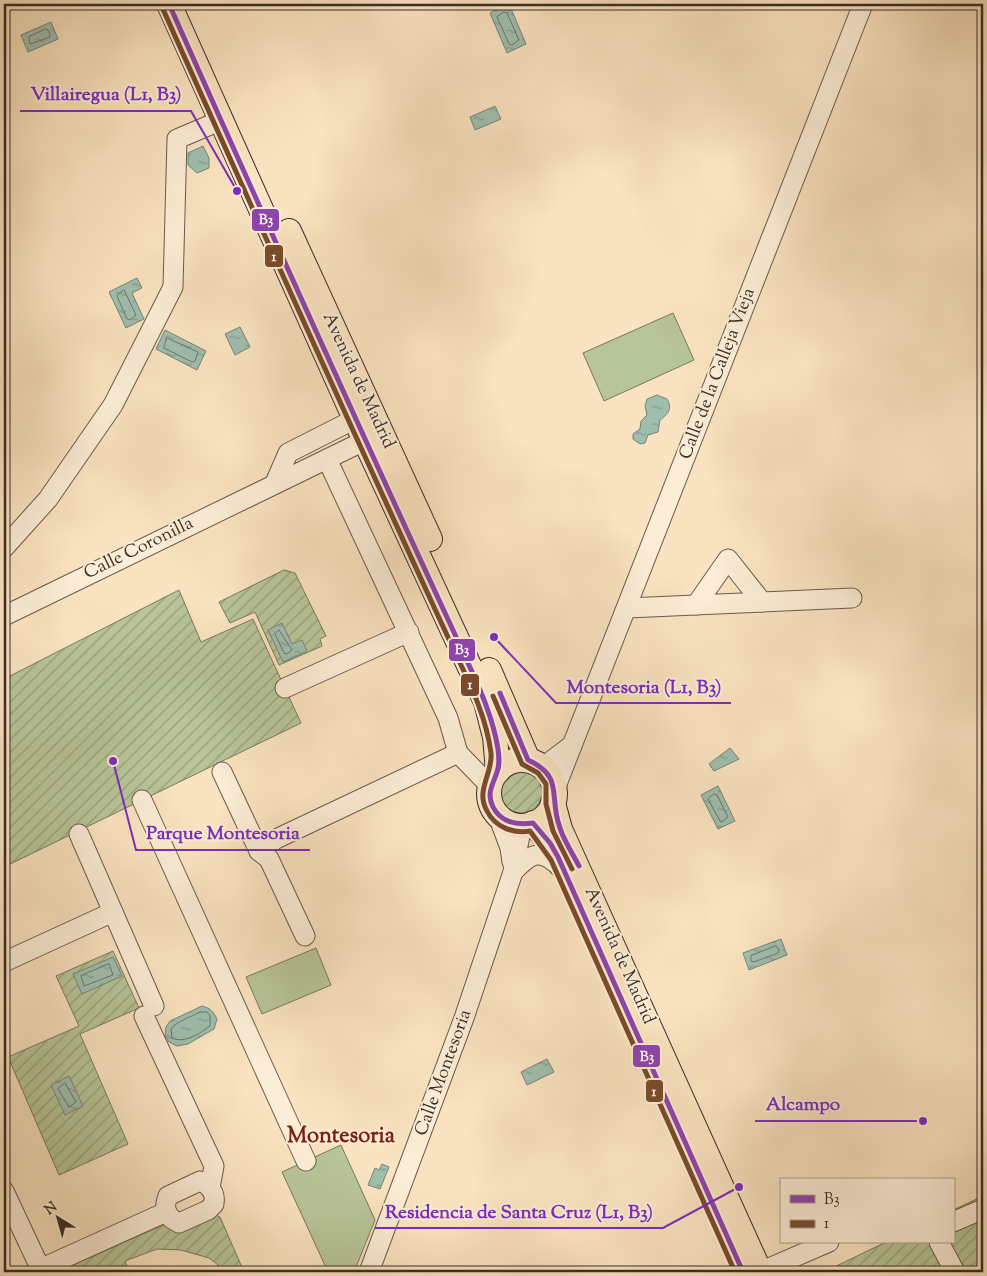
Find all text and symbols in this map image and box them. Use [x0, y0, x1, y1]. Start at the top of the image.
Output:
callout: Villairegua (L1, B3) [20, 77, 191, 111]
text: Villairegua (L1, B3) [30, 82, 182, 109]
line badge: B3 [251, 208, 280, 232]
text: B3 [259, 211, 274, 231]
line badge: 1 [264, 244, 284, 268]
text: 1 [272, 248, 277, 268]
street label: Calle de la Calleja Vieja [673, 284, 763, 464]
street label: Avenida de Madrid [315, 309, 401, 453]
street label: Calle Coronilla [80, 511, 198, 587]
line badge: B3 [448, 638, 476, 662]
text: B3 [455, 641, 470, 661]
callout: Montesoria (L1, B3) [556, 669, 731, 703]
line badge: 1 [460, 673, 480, 697]
text: Montesoria (L1, B3) [567, 675, 721, 702]
text: 1 [468, 676, 473, 696]
callout: Parque Montesoria [136, 816, 310, 850]
text: Parque Montesoria [146, 821, 300, 848]
street label: Avenida de Madrid [577, 883, 661, 1029]
street label: Calle Montesoria [409, 1006, 479, 1140]
line badge: B3 [632, 1044, 661, 1068]
text: B3 [640, 1048, 655, 1068]
line badge: 1 [645, 1079, 664, 1103]
text: 1 [652, 1083, 657, 1103]
callout: Alcampo [755, 1087, 850, 1121]
text: Alcampo [766, 1092, 841, 1119]
district label: Montesoria [287, 1121, 396, 1153]
legend [780, 1178, 954, 1244]
text: B3 [824, 1190, 840, 1211]
north arrow [32, 1194, 82, 1244]
callout: Residencia de Santa Cruz (L1, B3) [375, 1194, 663, 1228]
text: N [41, 1198, 62, 1221]
text: Residencia de Santa Cruz (L1, B3) [385, 1200, 653, 1227]
text: 1 [824, 1214, 829, 1235]

